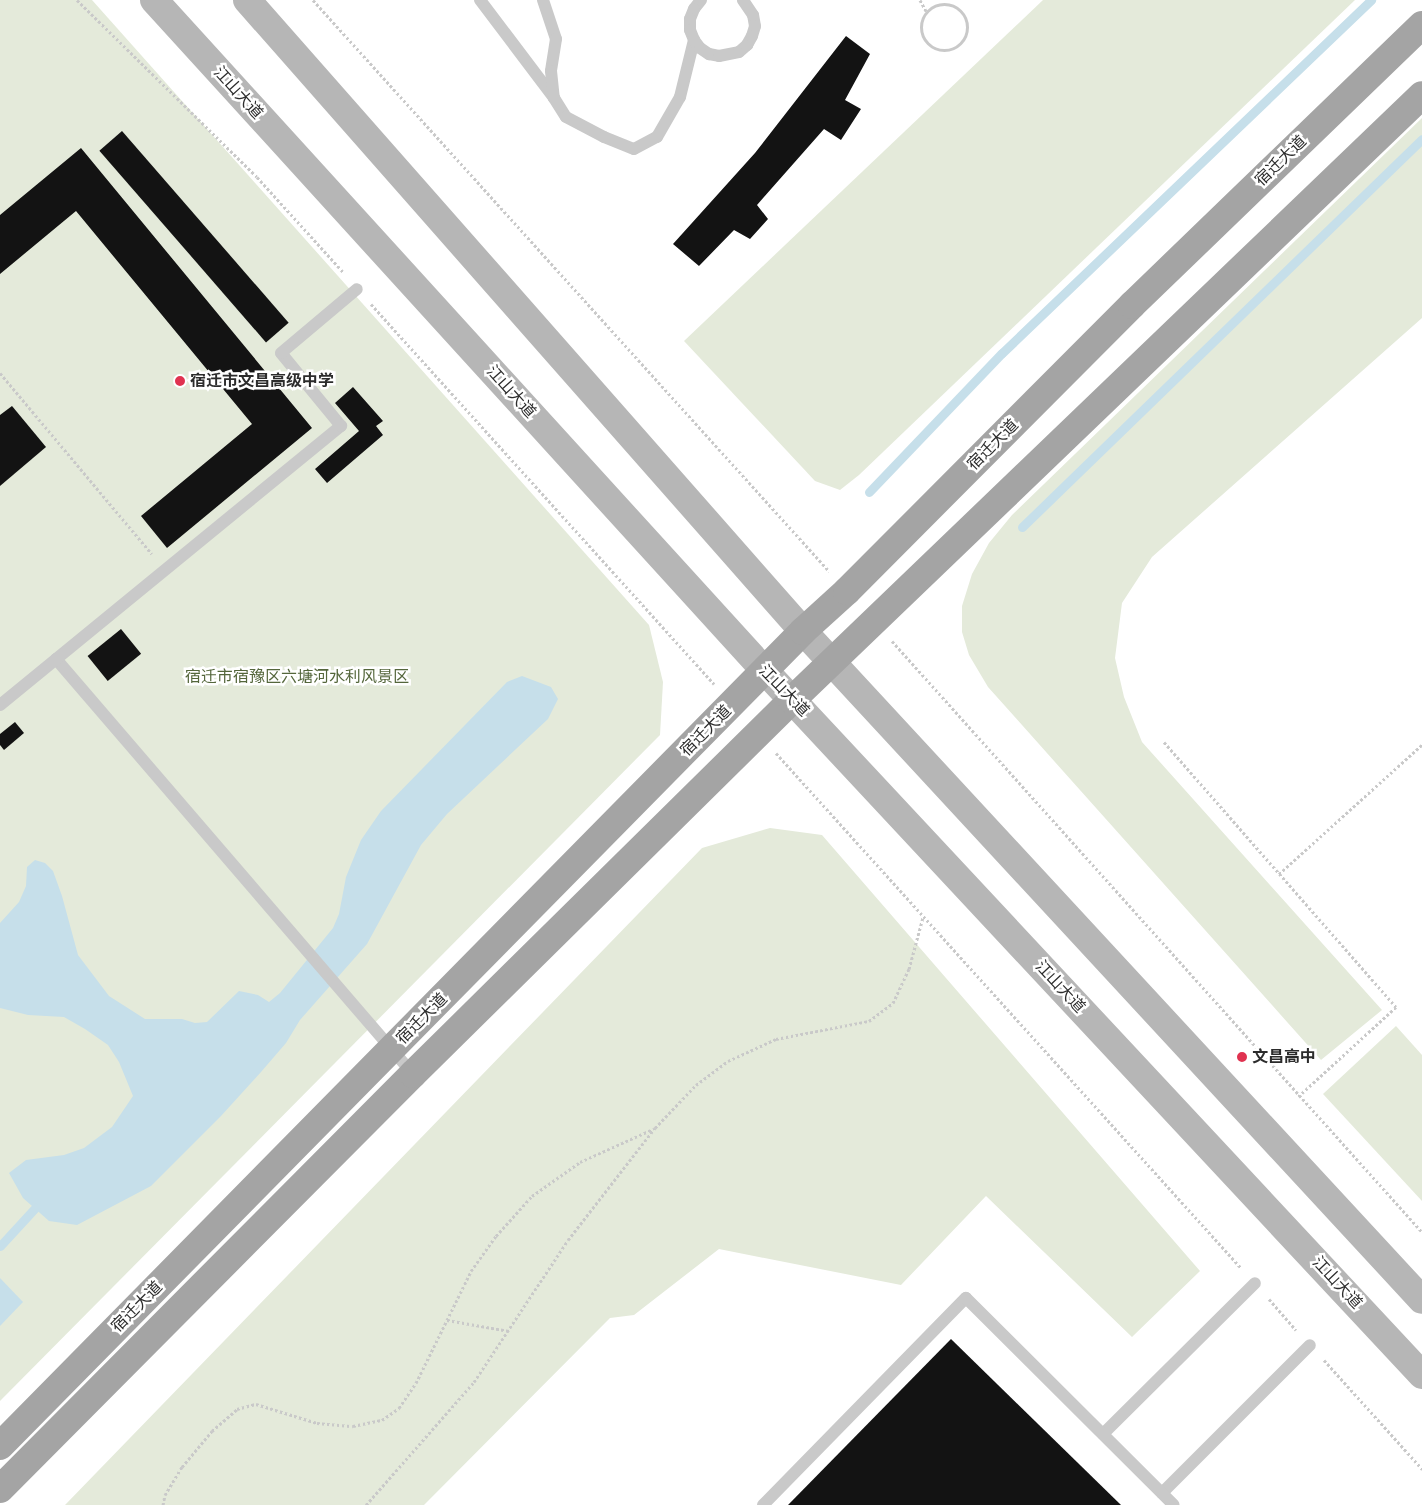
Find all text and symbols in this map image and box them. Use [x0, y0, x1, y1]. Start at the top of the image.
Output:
street label: 江山大道 [209, 63, 267, 123]
street label: 宿迁大道 [1251, 132, 1311, 190]
street label: 江山大道 [482, 362, 540, 422]
place label: 宿迁市文昌高级中学 [190, 371, 334, 391]
marker: 宿迁市文昌高级中学 [174, 375, 186, 387]
street label: 宿迁大道 [964, 416, 1022, 474]
street label: 江山大道 [755, 661, 813, 721]
park label: 宿迁市宿豫区六塘河水利风景区 [185, 667, 409, 687]
street label: 宿迁大道 [677, 702, 735, 760]
street label: 江山大道 [1031, 957, 1089, 1017]
street label: 宿迁大道 [393, 990, 451, 1048]
place label: 文昌高中 [1252, 1047, 1316, 1067]
marker: 文昌高中 [1236, 1051, 1248, 1063]
street label: 江山大道 [1308, 1253, 1366, 1313]
street label: 宿迁大道 [108, 1278, 166, 1336]

